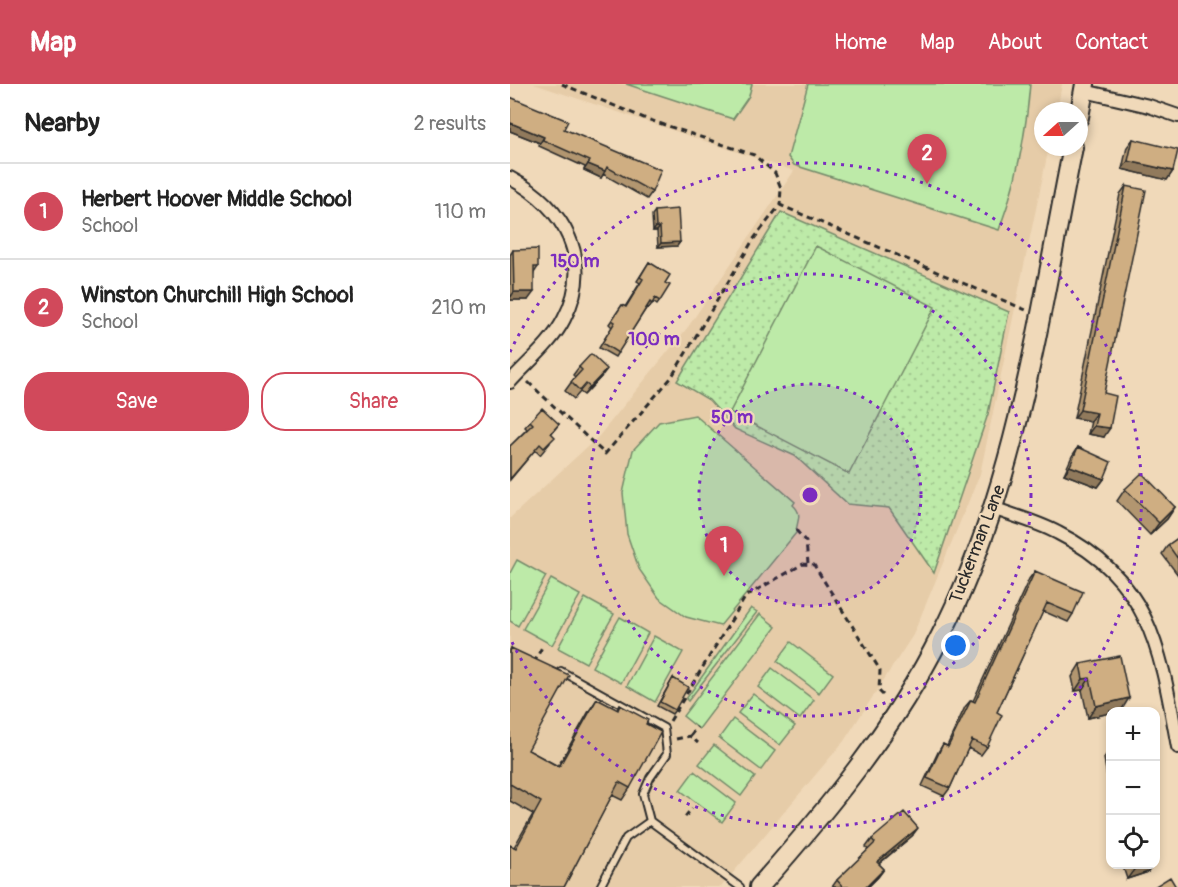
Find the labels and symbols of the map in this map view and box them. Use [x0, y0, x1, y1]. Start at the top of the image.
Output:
north arrow [1034, 102, 1088, 156]
pin: 2 [908, 135, 946, 184]
text: 150 m [551, 250, 600, 273]
text: 100 m [628, 328, 680, 351]
text: 50 m [711, 406, 753, 429]
street label: Tuckerman Lane [944, 481, 1011, 607]
centre of rings [800, 485, 820, 505]
pin: 1 [704, 526, 744, 576]
your location [941, 631, 970, 660]

